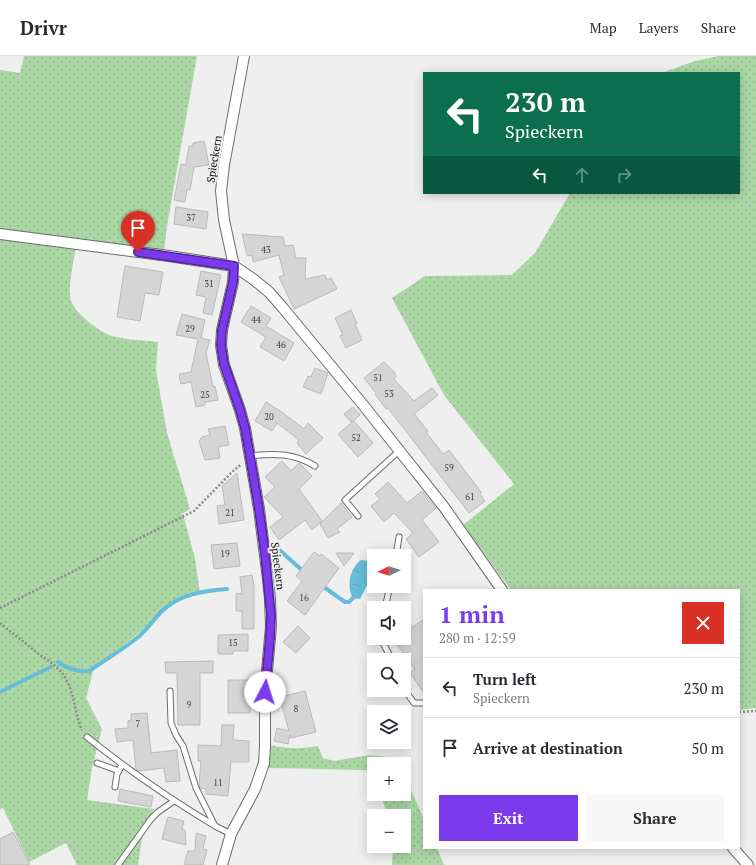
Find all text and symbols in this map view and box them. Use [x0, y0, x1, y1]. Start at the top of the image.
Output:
text: Drivr [20, 15, 67, 40]
text: Map [590, 18, 617, 37]
text: Layers [639, 18, 679, 37]
text: Share [701, 18, 736, 37]
text: 230 m [505, 83, 586, 120]
icon: left [439, 88, 491, 140]
text: Spieckern [505, 119, 583, 143]
street label: Spieckern [203, 134, 225, 184]
icon: left [529, 164, 551, 186]
icon: ahead [571, 164, 593, 186]
icon: right [613, 164, 635, 186]
pin [121, 211, 155, 252]
house number: 37 [186, 212, 196, 224]
icon: arrive [127, 217, 149, 239]
house number: 43 [261, 244, 271, 256]
house number: 31 [204, 278, 214, 290]
house number: 44 [251, 314, 261, 326]
house number: 29 [185, 323, 195, 335]
house number: 46 [276, 339, 286, 351]
house number: 51 [373, 372, 383, 384]
house number: 53 [384, 388, 394, 400]
house number: 25 [200, 389, 210, 401]
house number: 20 [264, 411, 274, 423]
house number: 52 [351, 432, 361, 444]
house number: 59 [444, 462, 454, 474]
house number: 61 [465, 491, 475, 503]
house number: 21 [225, 507, 235, 519]
street label: Spieckern [268, 541, 288, 591]
house number: 19 [220, 548, 230, 560]
north arrow [367, 549, 411, 593]
map controls [367, 549, 411, 853]
house number: 16 [299, 592, 309, 604]
text: 1 min [439, 598, 505, 630]
button: sound [367, 601, 411, 645]
button: close [682, 602, 724, 644]
text: 280 m · 12:59 [439, 629, 516, 647]
house number: 15 [228, 637, 238, 649]
button: search [367, 653, 411, 697]
text: Turn left [473, 669, 537, 689]
position arrow [244, 671, 286, 713]
icon: left [439, 677, 461, 699]
text: 230 m [683, 678, 724, 698]
text: Spieckern [473, 689, 530, 707]
house number: 9 [187, 699, 192, 711]
house number: 8 [294, 703, 299, 715]
button: layers [367, 705, 411, 749]
house number: 7 [136, 718, 141, 730]
icon: arrive [439, 737, 461, 759]
text: Arrive at destination [473, 738, 623, 758]
text: 50 m [691, 738, 724, 758]
button: + [367, 757, 411, 801]
house number: 11 [213, 777, 223, 789]
button: Exit [439, 795, 578, 841]
button: Share [586, 795, 724, 841]
button: − [367, 809, 411, 853]

